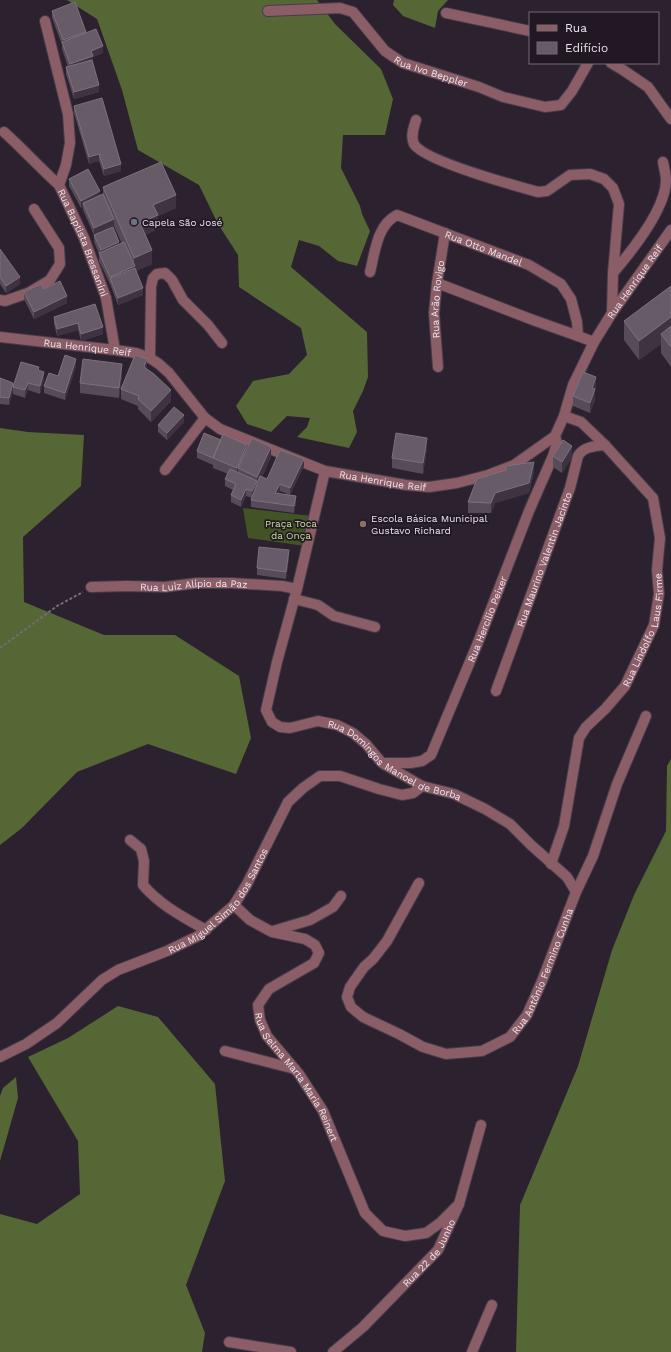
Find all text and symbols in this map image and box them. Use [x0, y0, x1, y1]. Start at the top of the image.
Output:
legend [529, 12, 659, 64]
text: Rua [565, 21, 587, 35]
text: Edifício [565, 41, 608, 55]
street label: Rua Ivo Beppler [392, 54, 469, 89]
street label: Rua Baptista Bressanini [56, 187, 110, 298]
marker: Capela São José [129, 217, 139, 227]
place label: Capela São José [142, 217, 222, 228]
street label: Rua Otto Mandel [443, 229, 524, 268]
street label: Rua Henrique Reif [605, 243, 665, 321]
street label: Rua Arão Rovigo [429, 260, 447, 339]
street label: Rua Henrique Reif [43, 337, 132, 358]
street label: Rua Henrique Reif [338, 469, 427, 493]
street label: Rua Maurino Valentin Jacinto [515, 491, 574, 628]
place label: Escola Básica Municipal Gustavo Richard [371, 513, 487, 536]
park label: Praça Toca da Onça [265, 518, 317, 541]
marker: Escola Básica Municipal Gustavo Richard [358, 519, 368, 529]
street label: Rua Lindolfo Laus Firme [620, 573, 665, 689]
street label: Rua Hercílio Peixer [465, 575, 509, 664]
street label: Rua Luiz Alípio da Paz [140, 578, 248, 593]
street label: Rua Domingos Manoel de Borba [327, 718, 463, 803]
street label: Rua Miguel Simão dos Santos [166, 847, 270, 956]
street label: Rua Antônio Fermino Cunha [510, 906, 575, 1036]
street label: Rua Selma Marta Maria Reinert [253, 1012, 340, 1144]
street label: Rua 22 de Junho [401, 1217, 457, 1289]

